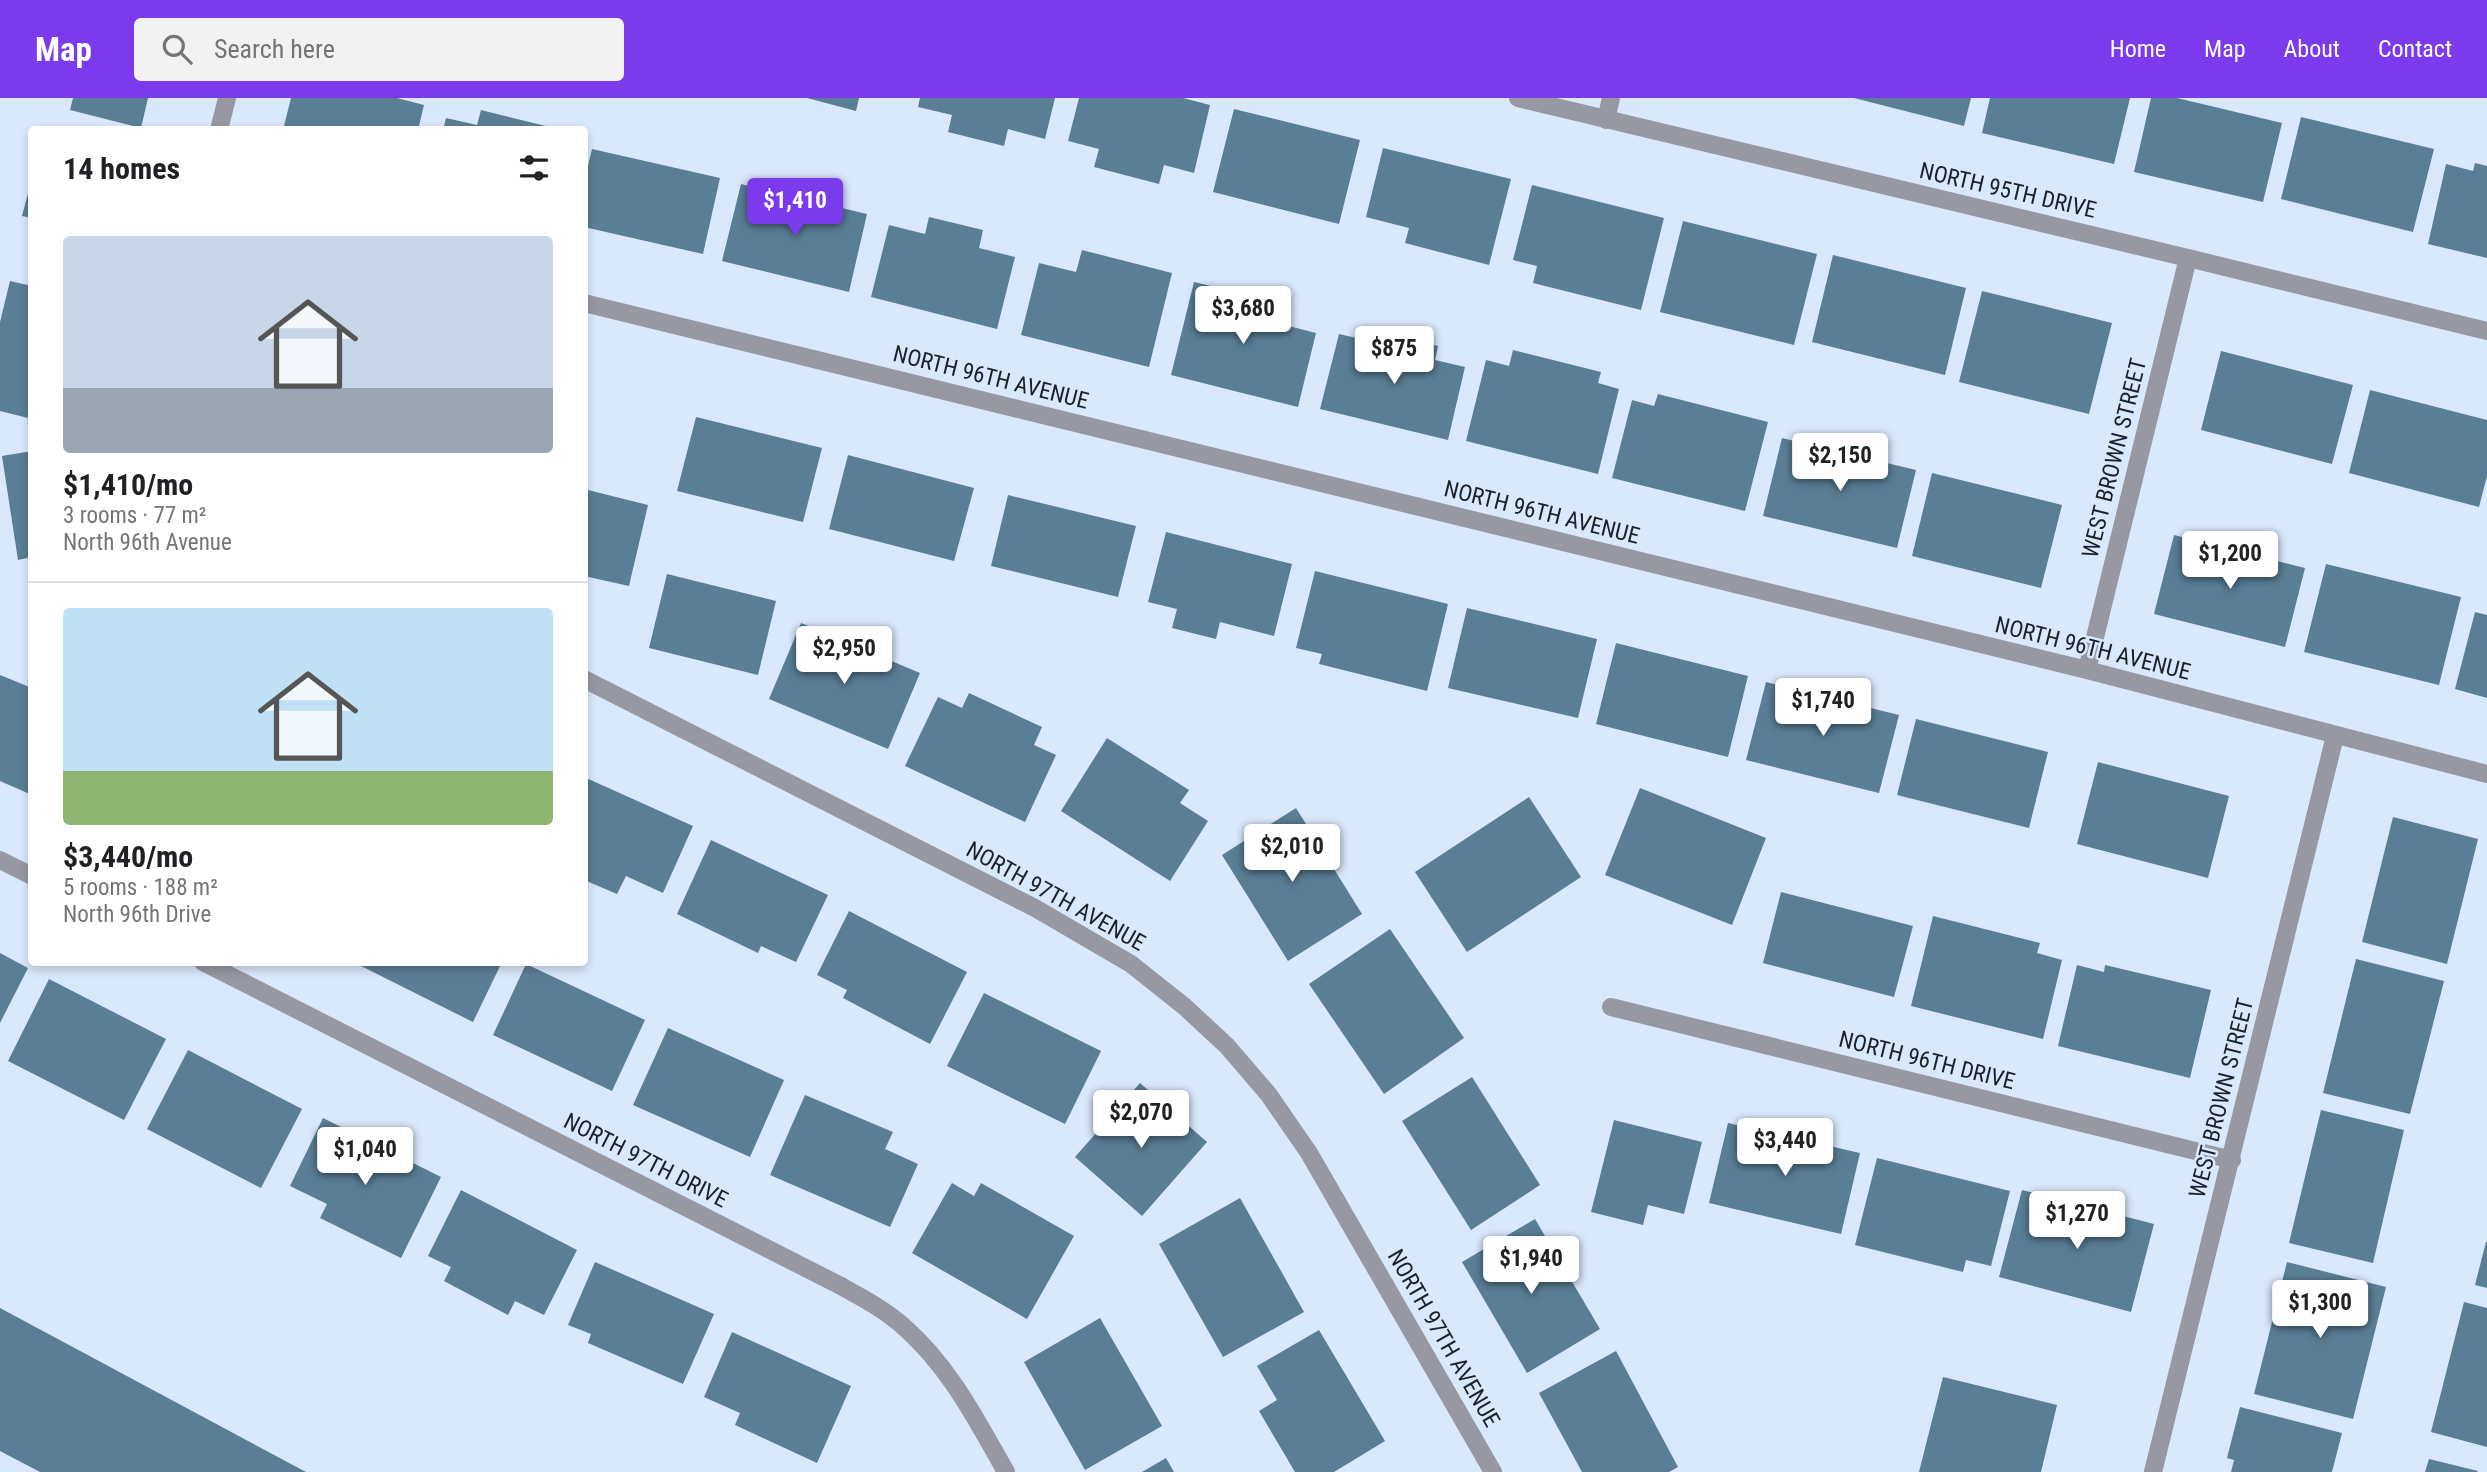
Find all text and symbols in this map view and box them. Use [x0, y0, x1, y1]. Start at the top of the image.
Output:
search box [134, 18, 624, 81]
text: Map [35, 30, 92, 69]
icon: search [158, 30, 196, 68]
text: Search here [214, 34, 335, 64]
text: Home [2110, 35, 2166, 63]
text: Map [2204, 35, 2246, 63]
text: About [2284, 35, 2340, 63]
text: Contact [2378, 35, 2452, 63]
icon: filters [515, 149, 553, 187]
text: 14 homes [63, 151, 180, 186]
street label: NORTH 95TH DRIVE [1917, 157, 2099, 224]
pin: $1,410 [738, 178, 852, 238]
text: $1,410 [763, 187, 827, 214]
icon: home [245, 281, 371, 407]
pin: $3,680 [1186, 286, 1300, 346]
text: $3,680 [1211, 295, 1275, 322]
pin: $875 [1353, 327, 1435, 386]
text: $875 [1371, 335, 1417, 362]
street label: NORTH 96TH AVENUE [890, 340, 1091, 415]
street label: WEST BROWN STREET [2077, 356, 2152, 561]
pin: $2,150 [1783, 434, 1897, 493]
text: $2,150 [1808, 442, 1872, 469]
text: $1,410/mo [63, 467, 193, 502]
street label: NORTH 96TH AVENUE [1441, 475, 1642, 550]
text: 3 rooms · 77 m² [63, 502, 206, 529]
text: North 96th Avenue [63, 529, 232, 556]
pin: $1,200 [2173, 532, 2287, 591]
text: $1,200 [2198, 540, 2262, 567]
street label: NORTH 96TH AVENUE [1992, 611, 2193, 686]
pin: $2,950 [787, 626, 901, 686]
text: $2,950 [812, 635, 876, 662]
icon: home [245, 653, 371, 779]
pin: $1,740 [1766, 678, 1880, 738]
text: $1,740 [1791, 687, 1855, 714]
pin: $2,010 [1235, 824, 1349, 884]
text: $2,010 [1260, 833, 1324, 860]
street label: NORTH 97TH AVENUE [962, 836, 1150, 957]
text: $3,440/mo [63, 839, 193, 874]
text: 5 rooms · 188 m² [63, 874, 218, 901]
text: North 96th Drive [63, 901, 211, 928]
street label: WEST BROWN STREET [2184, 996, 2259, 1201]
street label: NORTH 96TH DRIVE [1836, 1026, 2018, 1095]
pin: $2,070 [1084, 1090, 1198, 1150]
text: $2,070 [1109, 1099, 1173, 1126]
street label: NORTH 97TH DRIVE [559, 1107, 732, 1213]
pin: $3,440 [1728, 1118, 1842, 1178]
text: $3,440 [1753, 1127, 1817, 1154]
pin: $1,040 [308, 1128, 422, 1187]
text: $1,040 [333, 1136, 397, 1163]
pin: $1,270 [2020, 1192, 2134, 1251]
text: $1,270 [2045, 1200, 2109, 1227]
pin: $1,940 [1474, 1236, 1588, 1296]
street label: NORTH 97TH AVENUE [1382, 1245, 1505, 1432]
text: $1,940 [1499, 1245, 1563, 1272]
pin: $1,300 [2263, 1280, 2377, 1340]
text: $1,300 [2288, 1289, 2352, 1316]

